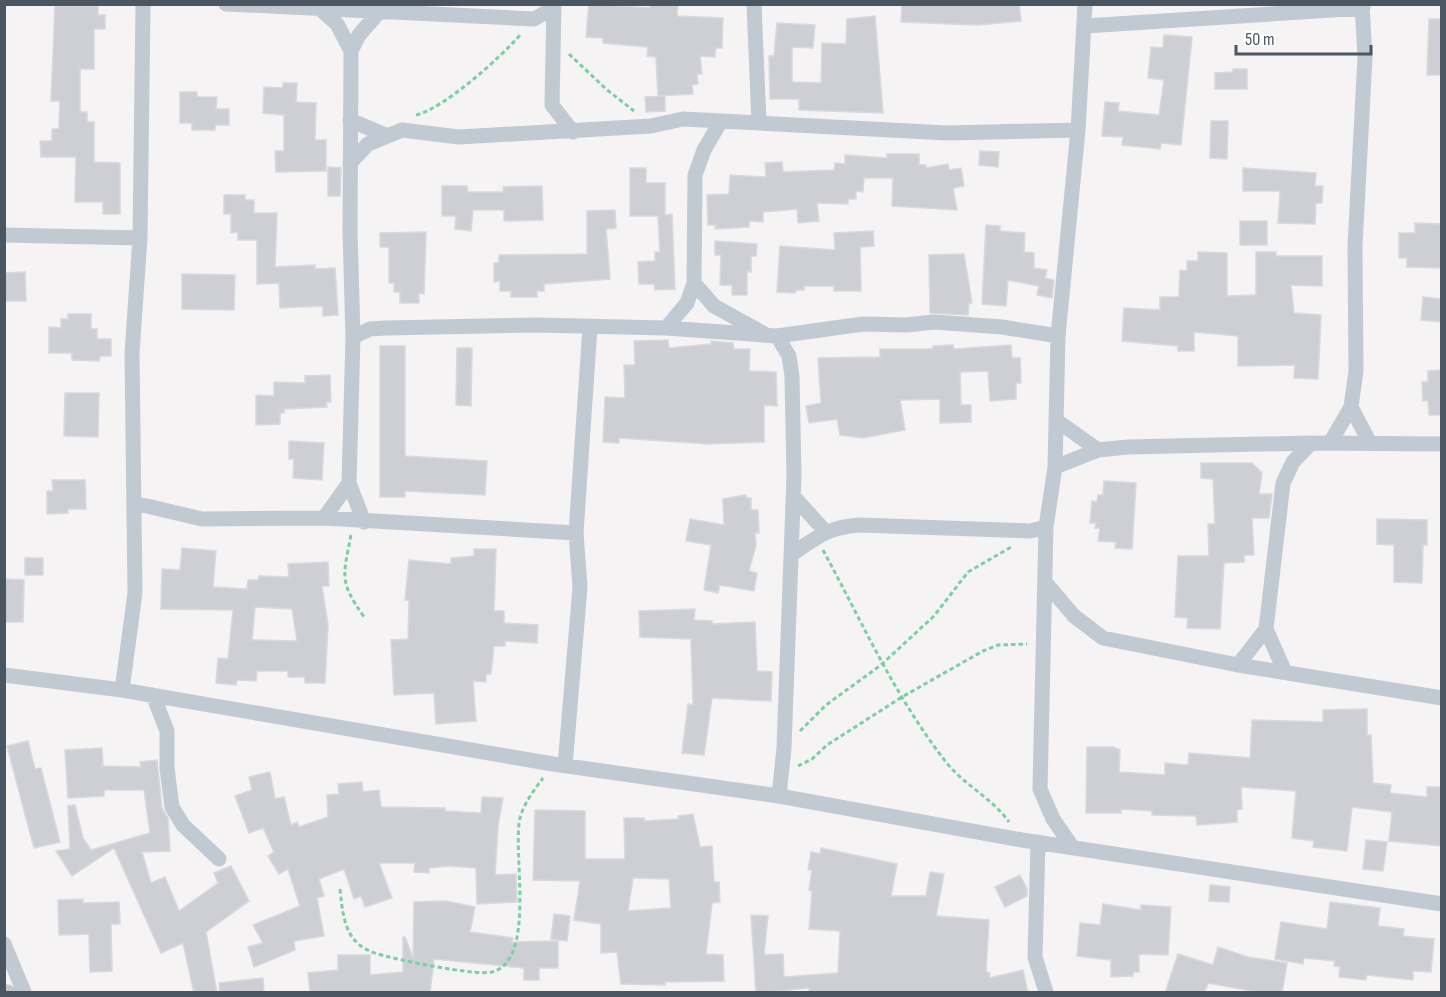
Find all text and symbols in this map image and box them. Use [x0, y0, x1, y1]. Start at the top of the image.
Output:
scale bar [1236, 18, 1371, 56]
text: 50 m [1245, 29, 1275, 50]

